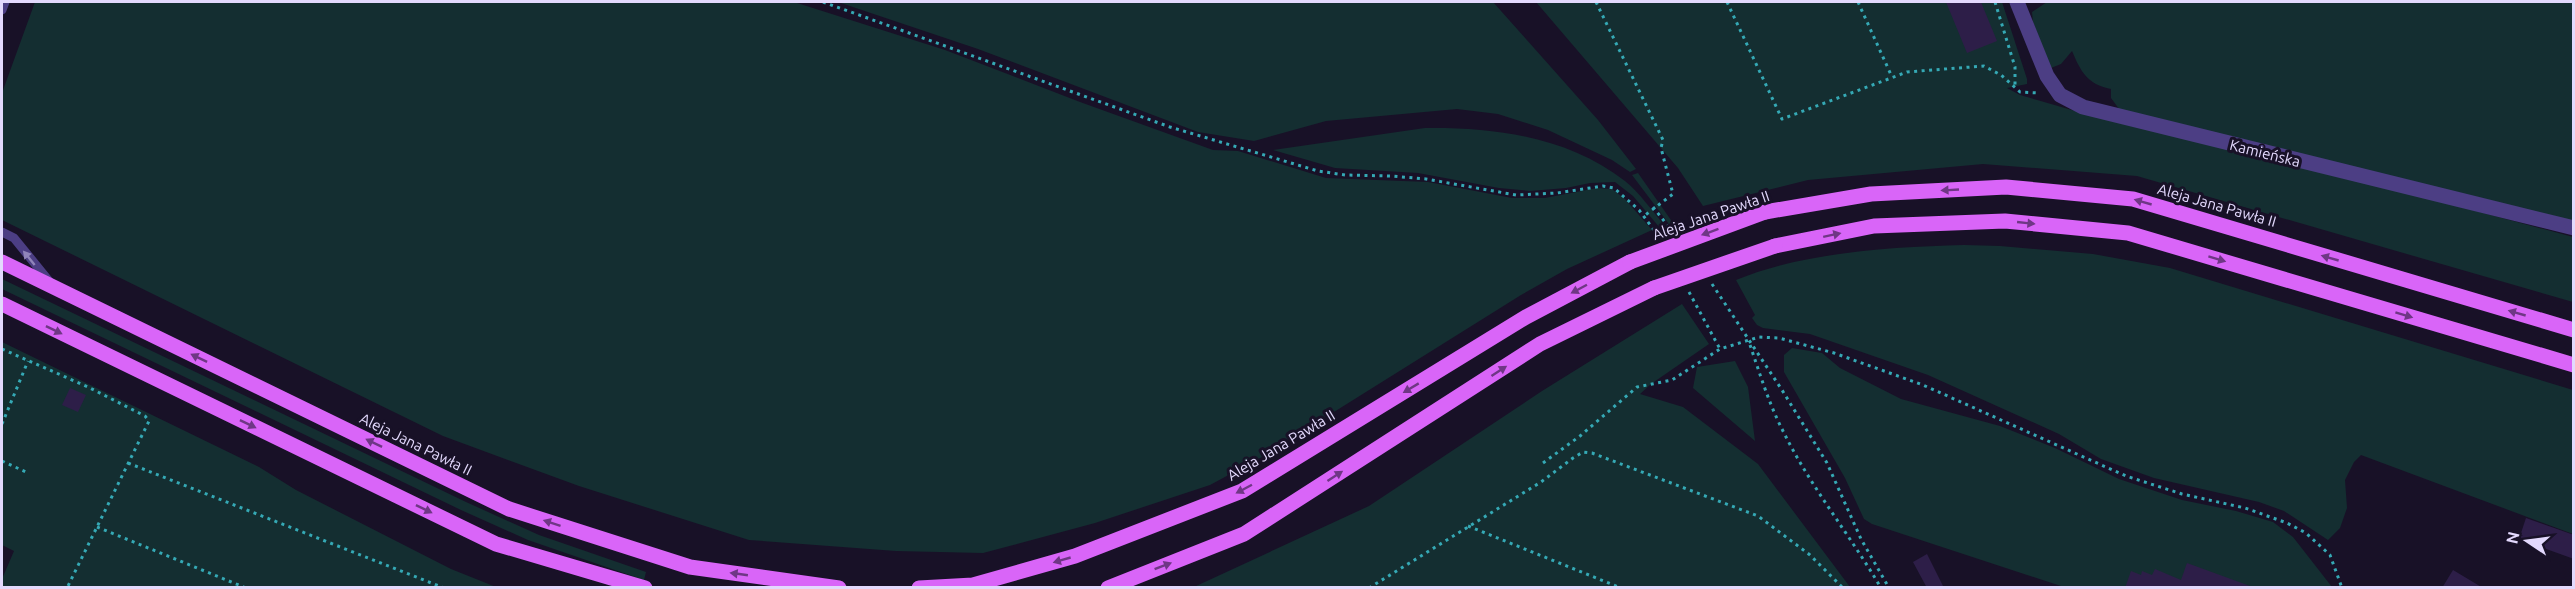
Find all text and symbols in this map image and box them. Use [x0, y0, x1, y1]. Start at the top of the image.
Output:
street label: Kamieńska [2228, 136, 2302, 170]
street label: Aleja Jana Pawła II [2156, 180, 2278, 230]
one-way arrow [1940, 186, 1959, 195]
street label: Aleja Jana Pawła II [1650, 187, 1772, 243]
one-way arrow [2134, 197, 2152, 206]
one-way arrow [2017, 218, 2036, 228]
one-way arrow [1701, 228, 1719, 238]
one-way arrow [1823, 229, 1841, 239]
one-way arrow [23, 250, 36, 266]
one-way arrow [2321, 253, 2339, 262]
one-way arrow [2208, 255, 2226, 264]
one-way arrow [1570, 284, 1587, 294]
one-way arrow [2508, 308, 2526, 317]
one-way arrow [2395, 311, 2413, 320]
one-way arrow [46, 325, 63, 334]
one-way arrow [190, 353, 207, 363]
one-way arrow [1491, 365, 1507, 376]
one-way arrow [1402, 382, 1419, 393]
street label: Aleja Jana Pawła II [1224, 406, 1338, 484]
street label: Aleja Jana Pawła II [357, 409, 475, 479]
one-way arrow [240, 420, 257, 429]
one-way arrow [365, 439, 383, 449]
one-way arrow [1326, 470, 1342, 482]
one-way arrow [1235, 484, 1252, 494]
one-way arrow [415, 505, 432, 514]
north arrow [2497, 511, 2557, 571]
one-way arrow [543, 517, 561, 527]
text: N [2502, 530, 2522, 545]
one-way arrow [1053, 556, 1071, 565]
one-way arrow [1154, 561, 1172, 570]
one-way arrow [730, 569, 749, 579]

